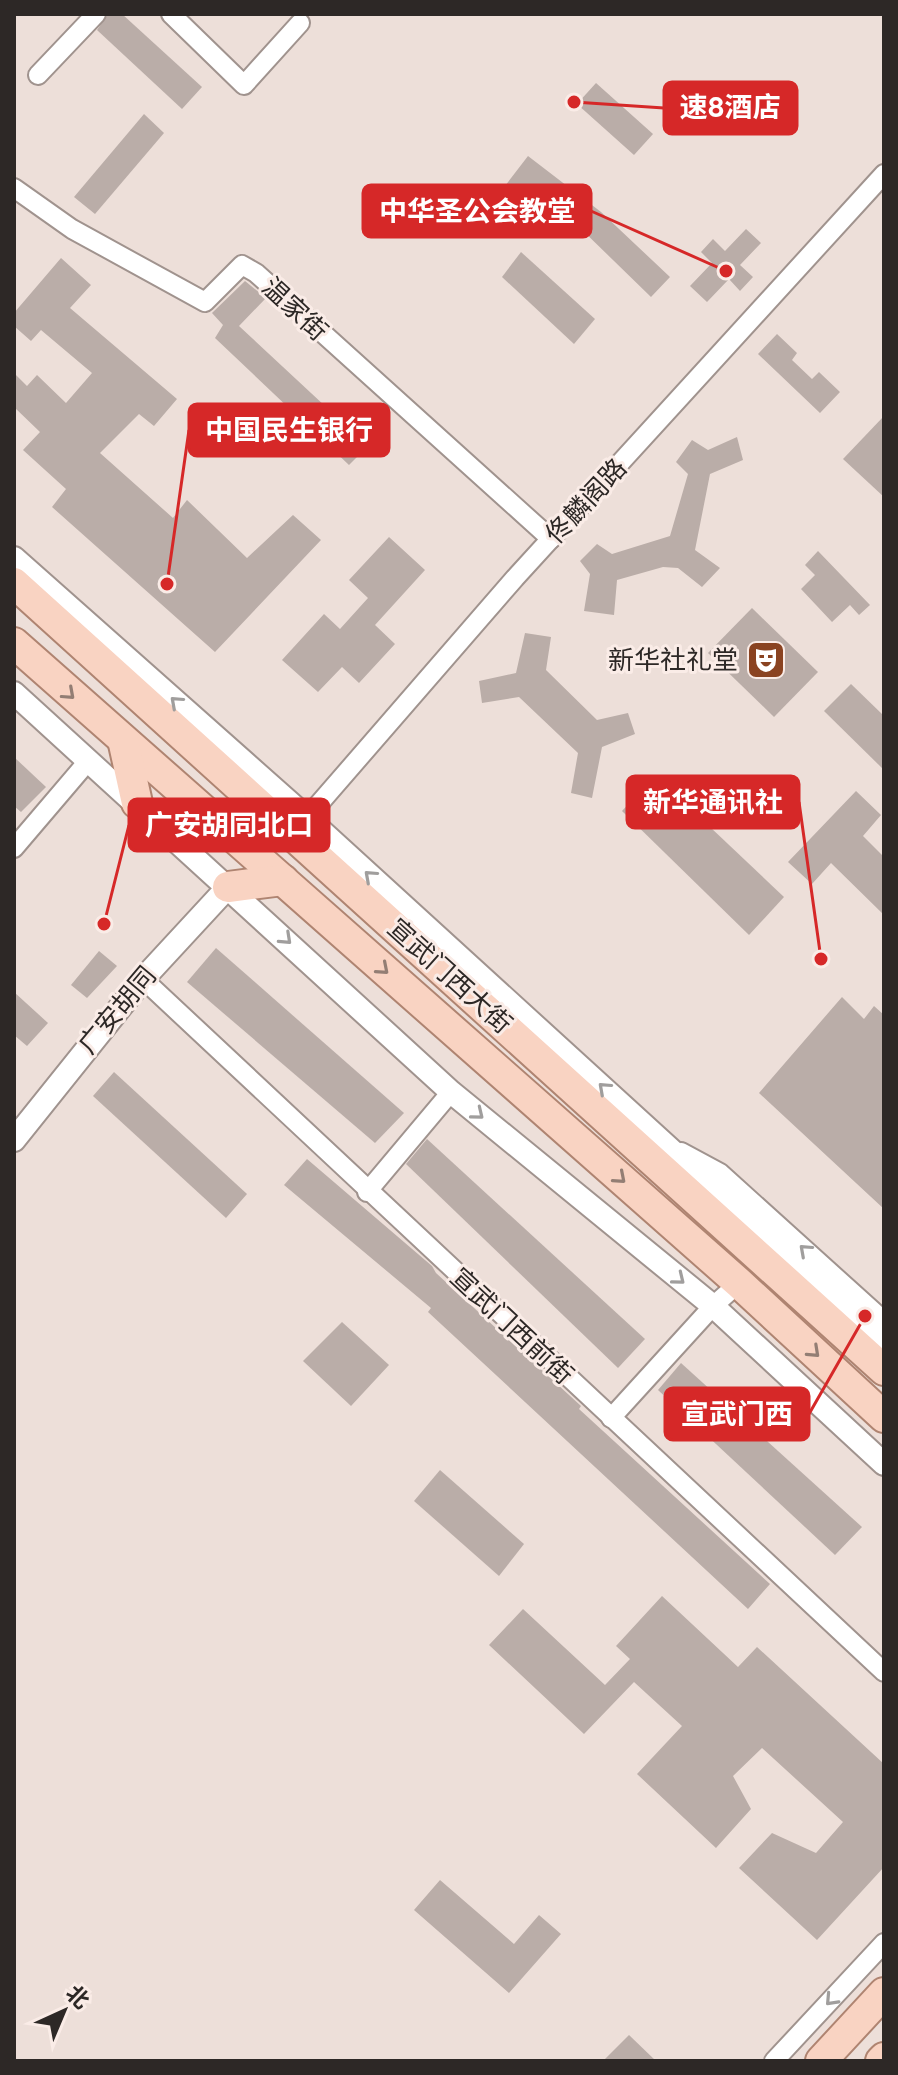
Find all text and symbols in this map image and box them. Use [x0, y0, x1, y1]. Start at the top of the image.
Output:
callout: 速8酒店 [664, 82, 797, 134]
text: 速8酒店 [680, 91, 780, 124]
callout: 中华圣公会教堂 [363, 185, 591, 237]
text: 中华圣公会教堂 [379, 195, 575, 228]
street label: 温家街 [256, 271, 334, 347]
callout: 中国民生银行 [189, 404, 389, 456]
text: 中国民生银行 [205, 414, 373, 447]
street label: 佟麟阁路 [540, 453, 632, 549]
theatre icon: 新华社礼堂 [745, 639, 787, 681]
place label: 新华社礼堂 [608, 645, 738, 675]
one-way arrow [60, 684, 74, 699]
one-way arrow [171, 697, 185, 712]
callout: 新华通讯社 [627, 776, 799, 828]
text: 新华通讯社 [643, 786, 783, 819]
callout: 广安胡同北口 [129, 799, 329, 851]
text: 广安胡同北口 [145, 809, 313, 842]
one-way arrow [364, 871, 379, 885]
street label: 宣武门西大街 [382, 913, 518, 1039]
one-way arrow [276, 930, 291, 944]
one-way arrow [374, 959, 389, 973]
street label: 广安胡同 [72, 961, 162, 1059]
one-way arrow [598, 1083, 613, 1098]
one-way arrow [469, 1104, 483, 1119]
one-way arrow [611, 1168, 626, 1183]
one-way arrow [800, 1246, 815, 1260]
street label: 宣武门西前街 [445, 1262, 579, 1390]
one-way arrow [670, 1269, 685, 1283]
one-way arrow [804, 1342, 819, 1356]
callout: 宣武门西 [665, 1388, 809, 1440]
text: 宣武门西 [681, 1398, 793, 1431]
north arrow [24, 1971, 104, 2051]
text: 北 [61, 1980, 95, 2014]
one-way arrow [826, 1990, 840, 2005]

